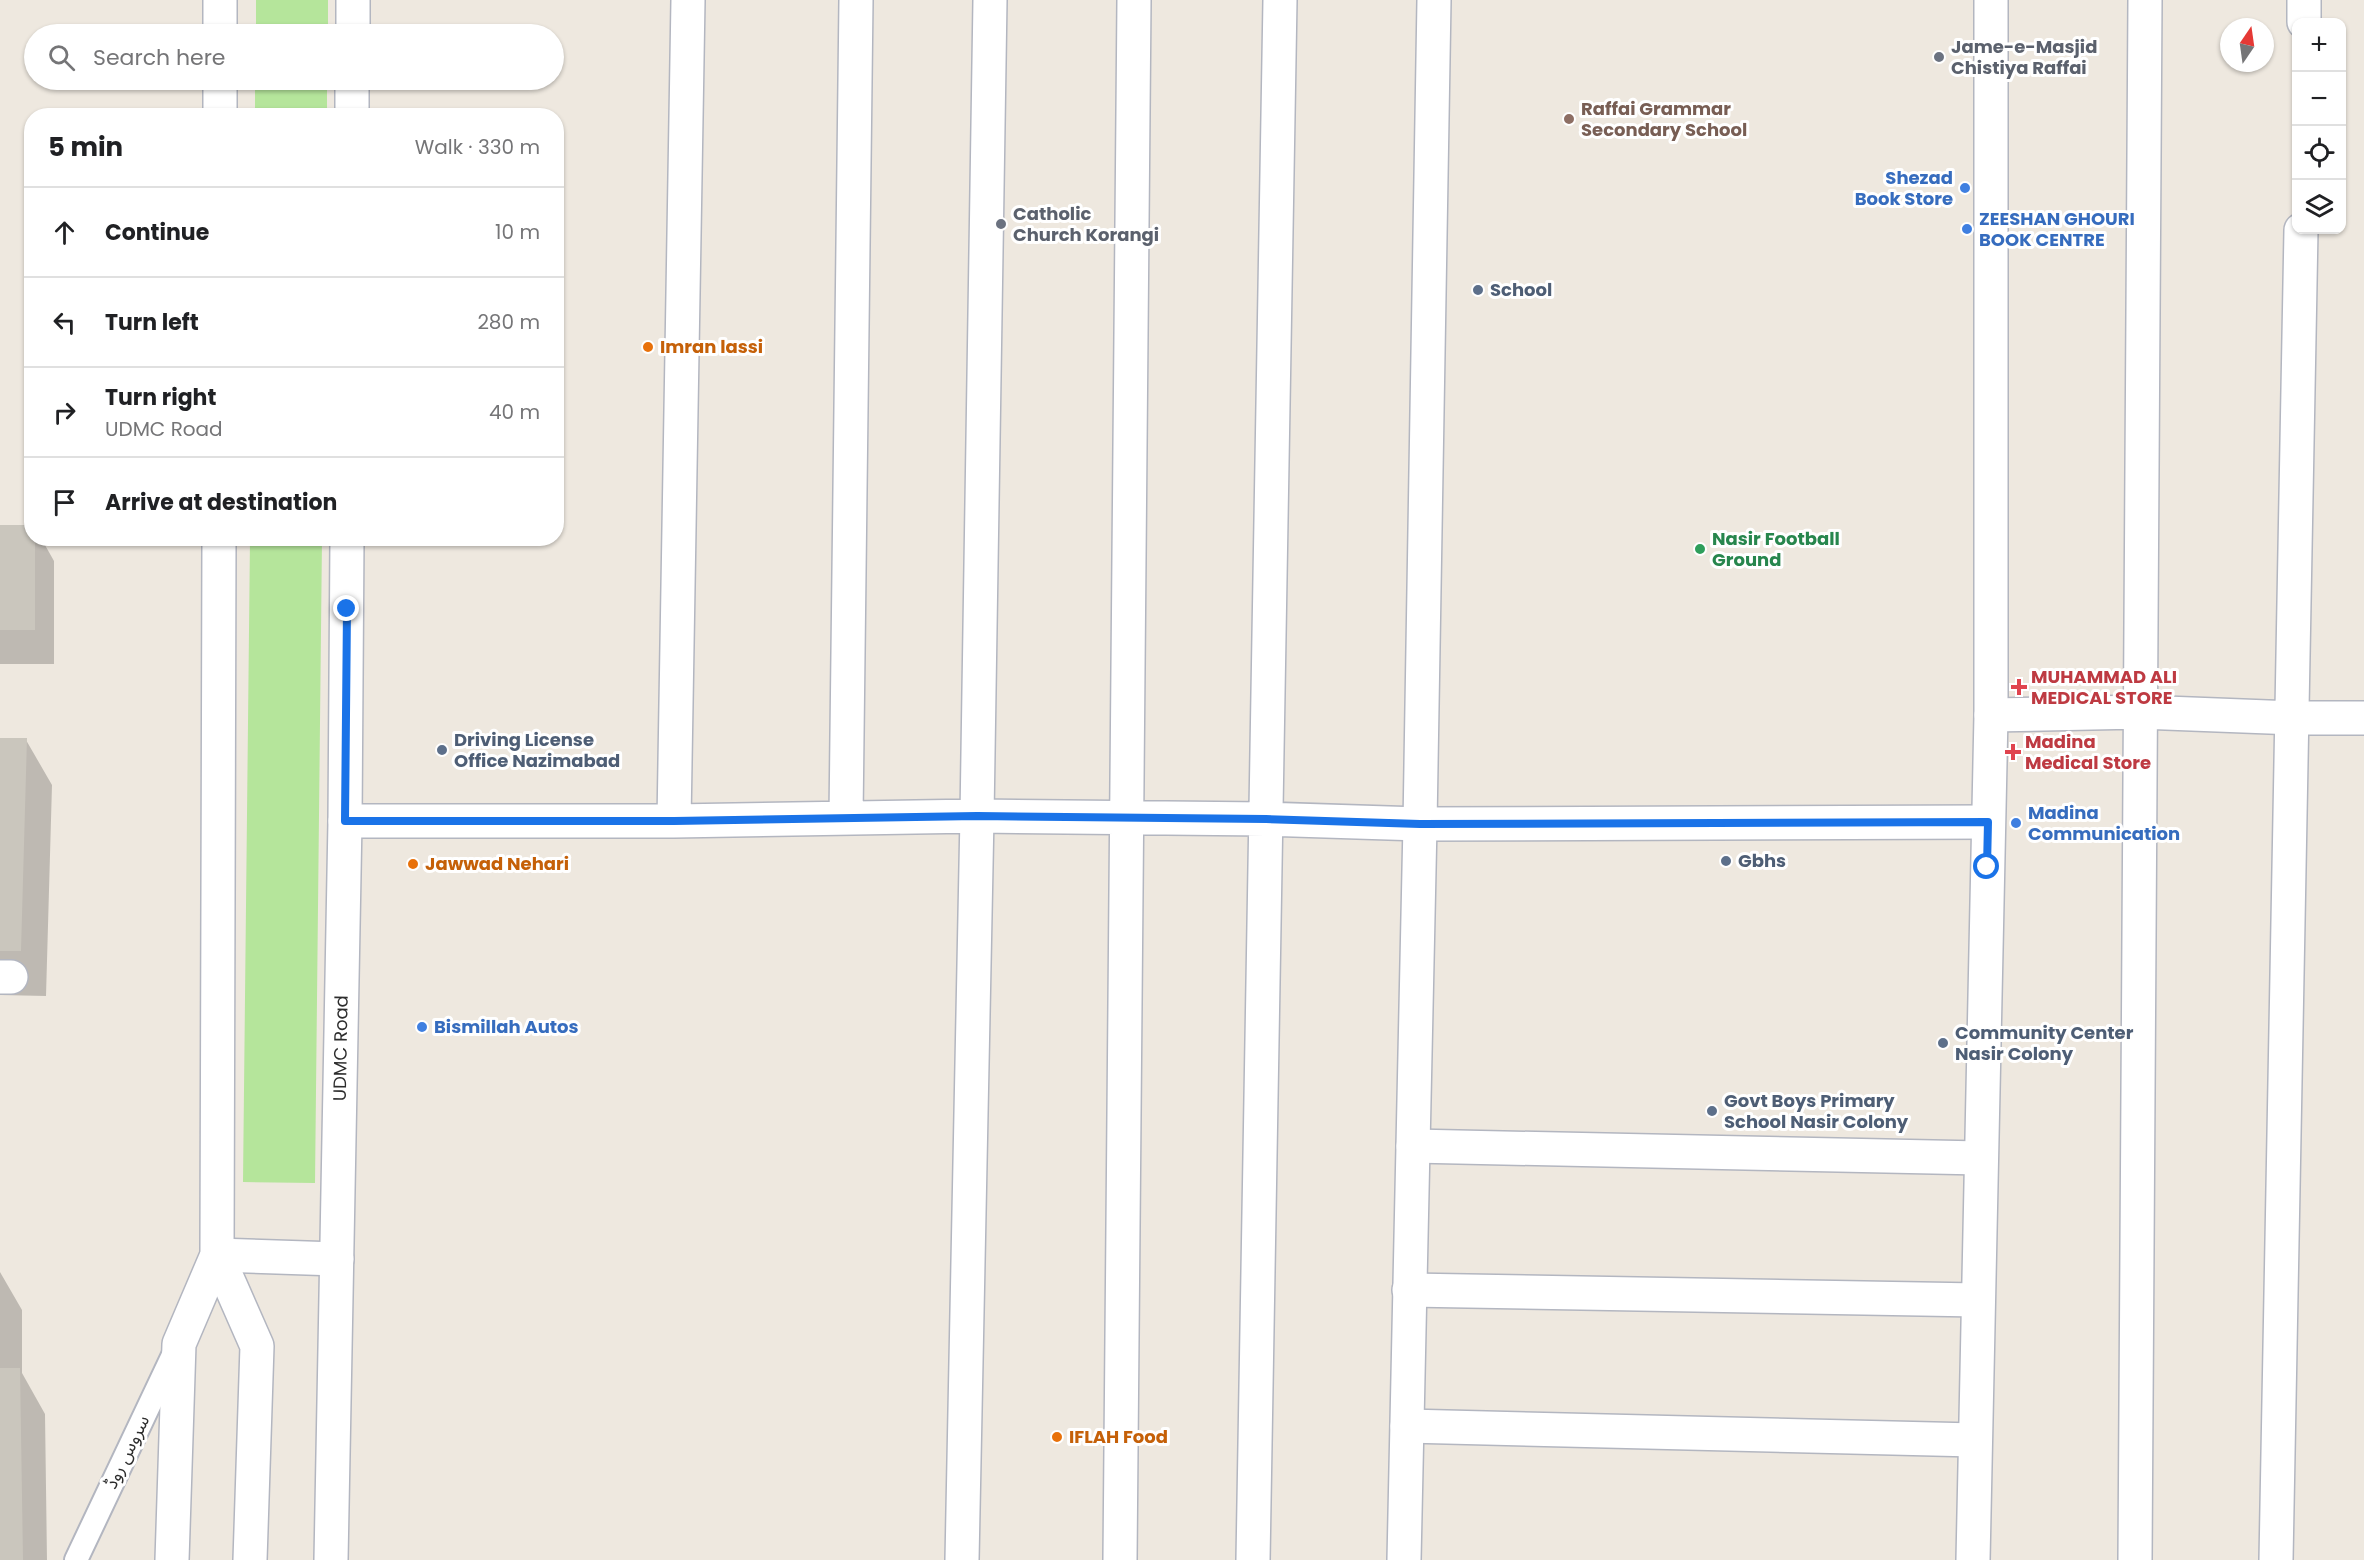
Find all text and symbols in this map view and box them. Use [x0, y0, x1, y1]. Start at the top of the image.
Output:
north arrow [2220, 18, 2274, 72]
map controls [2292, 18, 2346, 234]
button: + [2292, 18, 2346, 72]
search box [24, 24, 564, 90]
place label: Jame-e-Masjid Chistiya Raffai [1951, 34, 2097, 80]
icon: search [45, 41, 78, 74]
text: Search here [93, 42, 226, 73]
marker: Jame-e-Masjid Chistiya Raffai [1932, 50, 1946, 64]
button: − [2292, 72, 2346, 126]
place label: Raffai Grammar Secondary School [1581, 96, 1747, 142]
marker: Raffai Grammar Secondary School [1562, 112, 1576, 126]
button: locate [2292, 126, 2346, 180]
text: 5 min [48, 129, 123, 165]
text: Walk · 330 m [415, 133, 540, 161]
place label: Shezad Book Store [1855, 165, 1953, 211]
button: layers [2292, 180, 2346, 234]
marker: Shezad Book Store [1958, 181, 1972, 195]
place label: Catholic Church Korangi [1013, 201, 1159, 247]
place label: ZEESHAN GHOURI BOOK CENTRE [1979, 206, 2135, 252]
icon: ahead [48, 216, 81, 249]
text: Continue [105, 217, 209, 248]
marker: Catholic Church Korangi [994, 217, 1008, 231]
text: 10 m [495, 218, 540, 246]
marker: ZEESHAN GHOURI BOOK CENTRE [1960, 222, 1974, 236]
place label: School [1490, 277, 1552, 302]
marker: School [1471, 283, 1485, 297]
icon: left [48, 306, 81, 339]
text: Turn left [105, 307, 199, 338]
text: 280 m [477, 308, 540, 336]
place label: Imran lassi [660, 334, 763, 359]
marker: Imran lassi [641, 340, 655, 354]
text: Turn right [105, 382, 216, 413]
icon: right [48, 396, 81, 429]
text: 40 m [489, 398, 540, 426]
text: UDMC Road [105, 415, 223, 443]
icon: arrive [48, 486, 81, 519]
text: Arrive at destination [105, 487, 337, 518]
place label: Nasir Football Ground [1712, 526, 1840, 572]
marker: Nasir Football Ground [1693, 542, 1707, 556]
route end [333, 595, 359, 621]
place label: MUHAMMAD ALI MEDICAL STORE [2031, 664, 2177, 710]
marker: MUHAMMAD ALI MEDICAL STORE [2012, 680, 2026, 694]
place label: Driving License Office Nazimabad [454, 727, 620, 773]
place label: Madina Medical Store [2025, 729, 2151, 775]
marker: Driving License Office Nazimabad [435, 743, 449, 757]
marker: Madina Medical Store [2006, 745, 2020, 759]
place label: Madina Communication [2028, 800, 2180, 846]
marker: Madina Communication [2009, 816, 2023, 830]
place label: Gbhs [1738, 848, 1786, 873]
place label: Jawwad Nehari [425, 851, 569, 876]
route start [1973, 853, 1999, 879]
marker: Gbhs [1719, 854, 1733, 868]
marker: Jawwad Nehari [406, 857, 420, 871]
street label: UDMC Road [327, 995, 354, 1101]
place label: Bismillah Autos [434, 1014, 579, 1039]
marker: Bismillah Autos [415, 1020, 429, 1034]
place label: Community Center Nasir Colony [1955, 1020, 2134, 1066]
marker: Community Center Nasir Colony [1936, 1036, 1950, 1050]
place label: Govt Boys Primary School Nasir Colony [1724, 1088, 1909, 1134]
marker: Govt Boys Primary School Nasir Colony [1705, 1104, 1719, 1118]
street label: سروس روڈ [98, 1411, 155, 1493]
place label: IFLAH Food [1069, 1424, 1168, 1449]
marker: IFLAH Food [1050, 1430, 1064, 1444]

